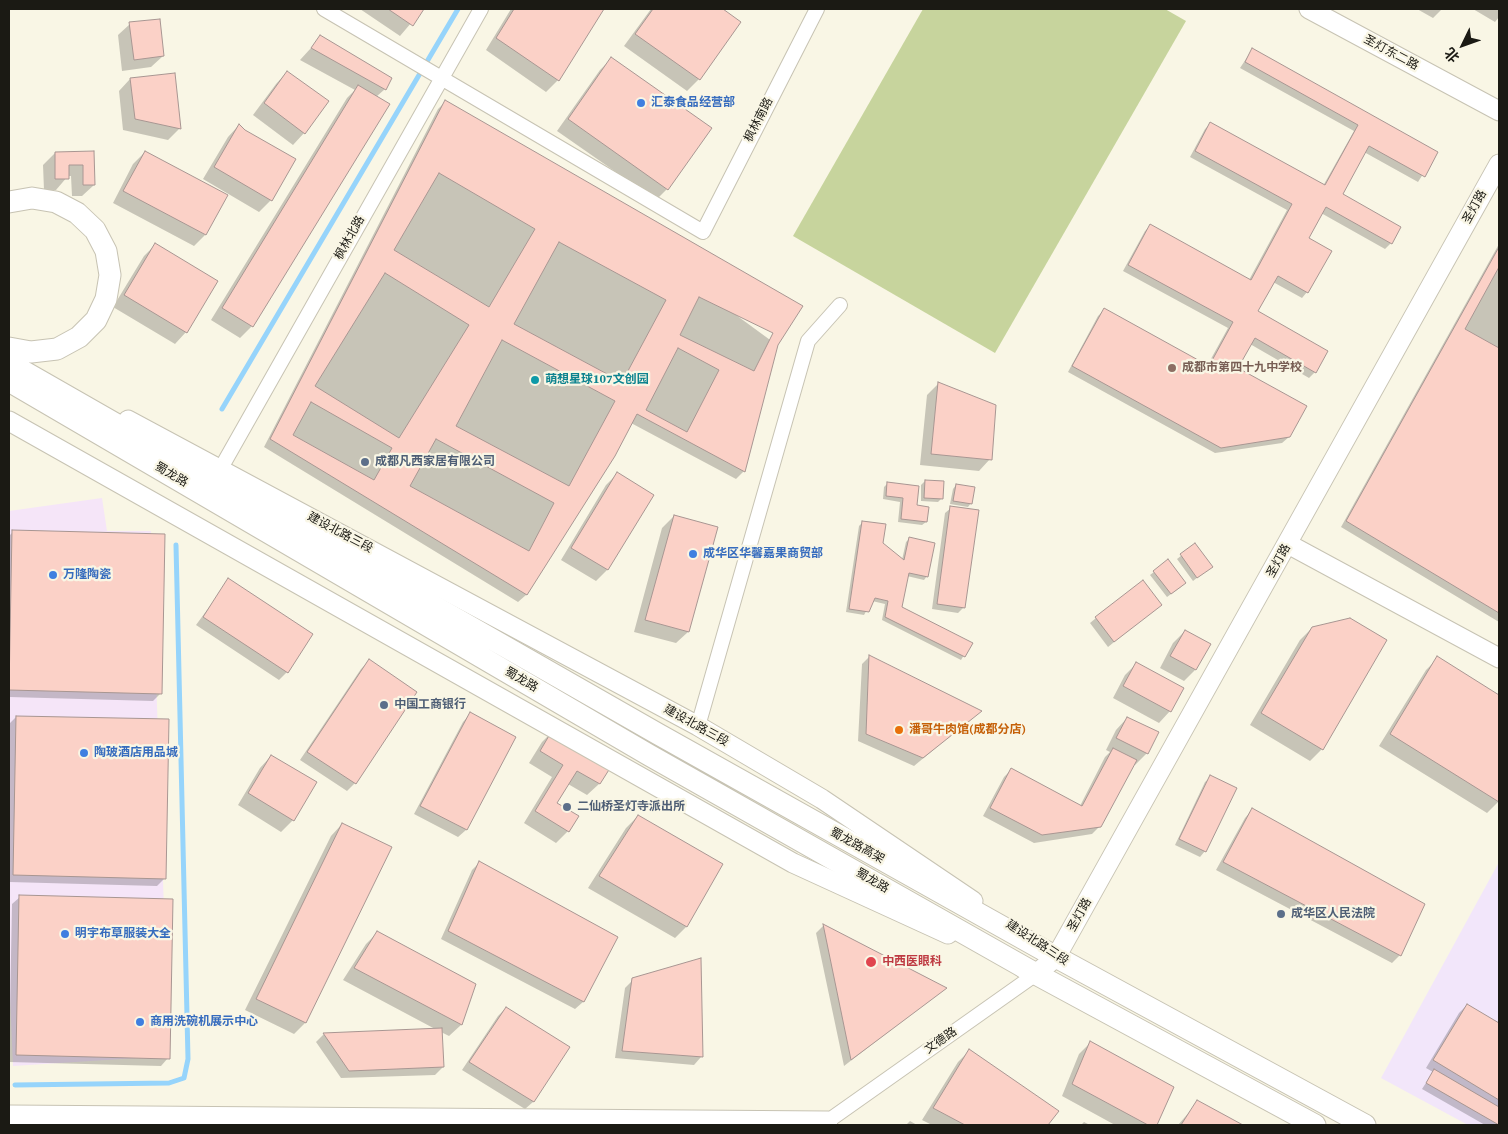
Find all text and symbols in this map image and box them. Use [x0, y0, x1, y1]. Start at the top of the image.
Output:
north arrow [1438, 20, 1488, 70]
street label: 圣灯东二路 [1361, 33, 1421, 73]
text: 北 [1440, 43, 1464, 67]
street label: 枫林南路 [742, 95, 776, 145]
place label: 汇泰食品经营部 [651, 96, 735, 110]
marker: 汇泰食品经营部 [635, 97, 647, 109]
street label: 圣灯路 [1460, 188, 1490, 226]
street label: 枫林北路 [332, 214, 368, 262]
place label: 成都市第四十九中学校 [1182, 361, 1302, 375]
marker: 成都市第四十九中学校 [1166, 362, 1178, 374]
place label: 萌想星球107文创园 [545, 373, 649, 387]
marker: 萌想星球107文创园 [529, 374, 541, 386]
place label: 成都凡西家居有限公司 [375, 455, 495, 469]
marker: 成都凡西家居有限公司 [359, 456, 371, 468]
street label: 蜀龙路 [152, 460, 190, 490]
street label: 建设北路三段 [305, 510, 375, 556]
street label: 圣灯路 [1264, 542, 1294, 580]
place label: 成华区华馨嘉果商贸部 [703, 547, 823, 561]
marker: 成华区华馨嘉果商贸部 [687, 548, 699, 560]
place label: 万隆陶瓷 [63, 568, 111, 582]
marker: 万隆陶瓷 [47, 569, 59, 581]
street label: 蜀龙路 [502, 665, 540, 695]
place label: 中国工商银行 [394, 698, 466, 712]
marker: 中国工商银行 [378, 699, 390, 711]
street label: 建设北路三段 [661, 702, 731, 750]
place label: 潘哥牛肉馆(成都分店) [909, 723, 1026, 737]
marker: 潘哥牛肉馆(成都分店) [893, 724, 905, 736]
place label: 陶玻酒店用品城 [94, 746, 178, 760]
marker: 陶玻酒店用品城 [78, 747, 90, 759]
place label: 二仙桥圣灯寺派出所 [577, 800, 685, 814]
marker: 二仙桥圣灯寺派出所 [561, 801, 573, 813]
street label: 蜀龙路高架 [827, 825, 887, 867]
street label: 蜀龙路 [853, 866, 891, 896]
street label: 圣灯路 [1065, 896, 1095, 934]
place label: 成华区人民法院 [1291, 907, 1375, 921]
marker: 成华区人民法院 [1275, 908, 1287, 920]
street label: 建设北路三段 [1003, 917, 1071, 969]
place label: 明宇布草服装大全 [75, 927, 171, 941]
marker: 明宇布草服装大全 [59, 928, 71, 940]
marker: 中西医眼科 [864, 955, 878, 969]
place label: 中西医眼科 [882, 955, 942, 969]
place label: 商用洗碗机展示中心 [150, 1015, 258, 1029]
marker: 商用洗碗机展示中心 [134, 1016, 146, 1028]
street label: 文德路 [922, 1025, 960, 1057]

